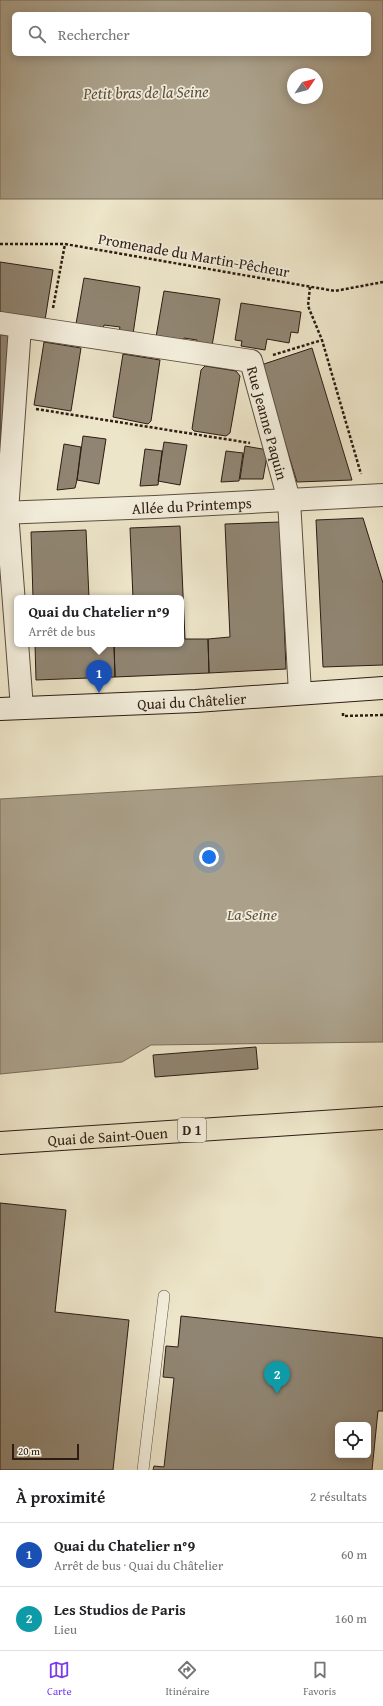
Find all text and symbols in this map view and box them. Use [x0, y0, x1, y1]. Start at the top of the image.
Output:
search box [12, 12, 371, 56]
icon: search [26, 23, 48, 45]
text: Rechercher [58, 24, 130, 45]
north arrow [287, 68, 323, 104]
water label: Petit bras de la Seine [82, 79, 209, 105]
street label: Promenade du Martin-Pêcheur [97, 228, 291, 282]
street label: Rue Jeanne Paquin [242, 364, 294, 483]
street label: Allée du Printemps [131, 491, 252, 518]
popup [14, 595, 184, 647]
text: Quai du Chatelier n°9 [28, 601, 170, 622]
text: Arrêt de bus [28, 622, 95, 641]
pin: 1 [86, 660, 112, 693]
street label: Quai du Châtelier [137, 687, 247, 714]
your location [199, 847, 219, 867]
water label: La Seine [226, 902, 278, 926]
road number: D 1 [178, 1118, 206, 1142]
street label: Quai de Saint-Ouen [47, 1122, 169, 1150]
pin: 2 [264, 1361, 290, 1394]
map controls [335, 1422, 371, 1458]
button: locate [335, 1422, 371, 1458]
scale bar [12, 1442, 79, 1461]
text: 20 m [18, 1443, 40, 1459]
text: À proximité [16, 1484, 105, 1509]
text: 2 résultats [310, 1487, 367, 1506]
text: Quai du Chatelier n°9 [54, 1535, 195, 1556]
text: 1 [26, 1545, 32, 1564]
text: 60 m [341, 1545, 367, 1564]
text: Arrêt de bus · Quai du Châtelier [54, 1556, 223, 1575]
text: Les Studios de Paris [54, 1599, 186, 1620]
text: 2 [26, 1609, 32, 1628]
text: 160 m [335, 1609, 367, 1628]
text: Lieu [54, 1620, 77, 1639]
tab: Carte [47, 1659, 72, 1699]
tab: Itinéraire [165, 1659, 209, 1699]
tab: Favoris [303, 1659, 336, 1699]

